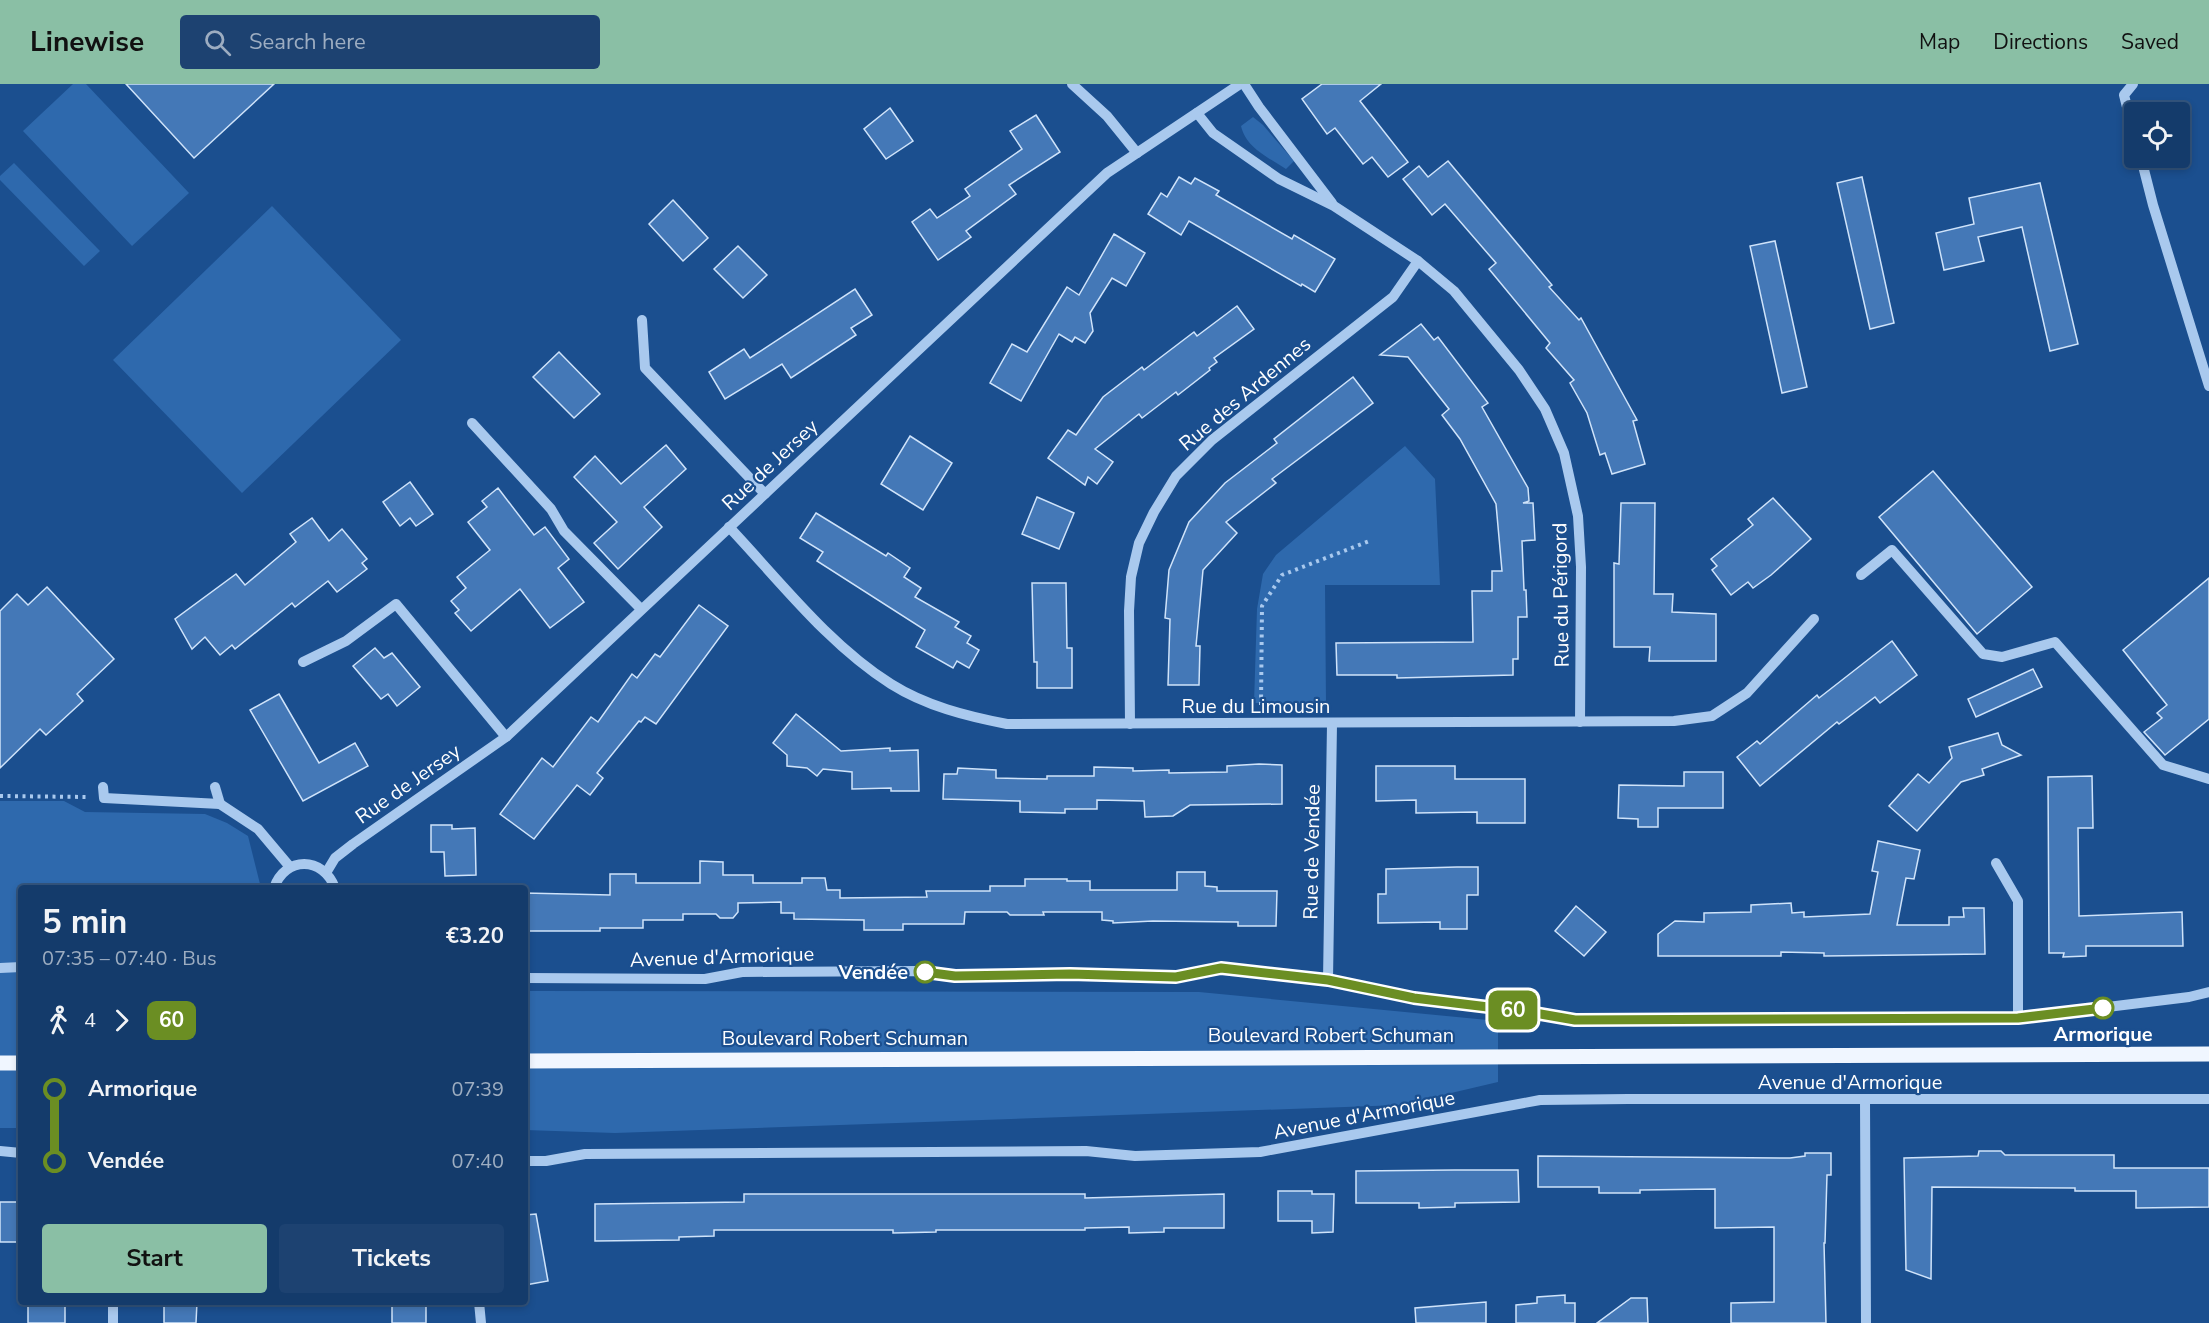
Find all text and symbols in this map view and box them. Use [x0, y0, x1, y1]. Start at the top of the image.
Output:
search box [180, 15, 600, 69]
text: Linewise [30, 23, 144, 61]
icon: search [201, 26, 234, 59]
text: Search here [249, 27, 366, 57]
text: Map [1919, 28, 1960, 56]
text: Directions [1993, 28, 2088, 56]
text: Saved [2121, 28, 2179, 56]
map controls [2124, 102, 2190, 168]
button: locate [2124, 102, 2190, 168]
street label: Rue des Ardennes [1173, 331, 1317, 457]
street label: Rue de Jersey [716, 413, 824, 517]
street label: Rue du Périgord [1546, 522, 1576, 668]
street label: Rue du Limousin [1182, 693, 1330, 720]
street label: Rue de Jersey [350, 737, 466, 830]
street label: Rue de Vendée [1297, 784, 1327, 920]
text: 5 min [42, 900, 127, 945]
text: €3.20 [446, 921, 504, 951]
street label: Avenue d'Armorique [629, 940, 815, 974]
text: 07:35 – 07:40 · Bus [42, 945, 217, 972]
place label: Vendée [838, 959, 908, 986]
marker: Vendée [914, 961, 936, 983]
line badge: 60 [1486, 990, 1540, 1030]
text: 60 [1500, 996, 1526, 1024]
marker: Armorique [2092, 997, 2114, 1019]
icon: walk [42, 1004, 75, 1037]
icon: forward [105, 1004, 138, 1037]
text: 60 [159, 1006, 184, 1034]
text: 4 [84, 1007, 96, 1034]
place label: Armorique [2053, 1021, 2153, 1048]
street label: Boulevard Robert Schuman [1208, 1022, 1454, 1049]
street label: Boulevard Robert Schuman [722, 1025, 968, 1052]
street label: Avenue d'Armorique [1758, 1069, 1942, 1096]
text: Armorique [88, 1074, 197, 1104]
text: 07:39 [451, 1076, 504, 1103]
street label: Avenue d'Armorique [1271, 1084, 1457, 1146]
text: Vendée [88, 1146, 164, 1176]
text: 07:40 [451, 1148, 504, 1175]
button: Start [42, 1224, 267, 1293]
button: Tickets [279, 1224, 504, 1293]

